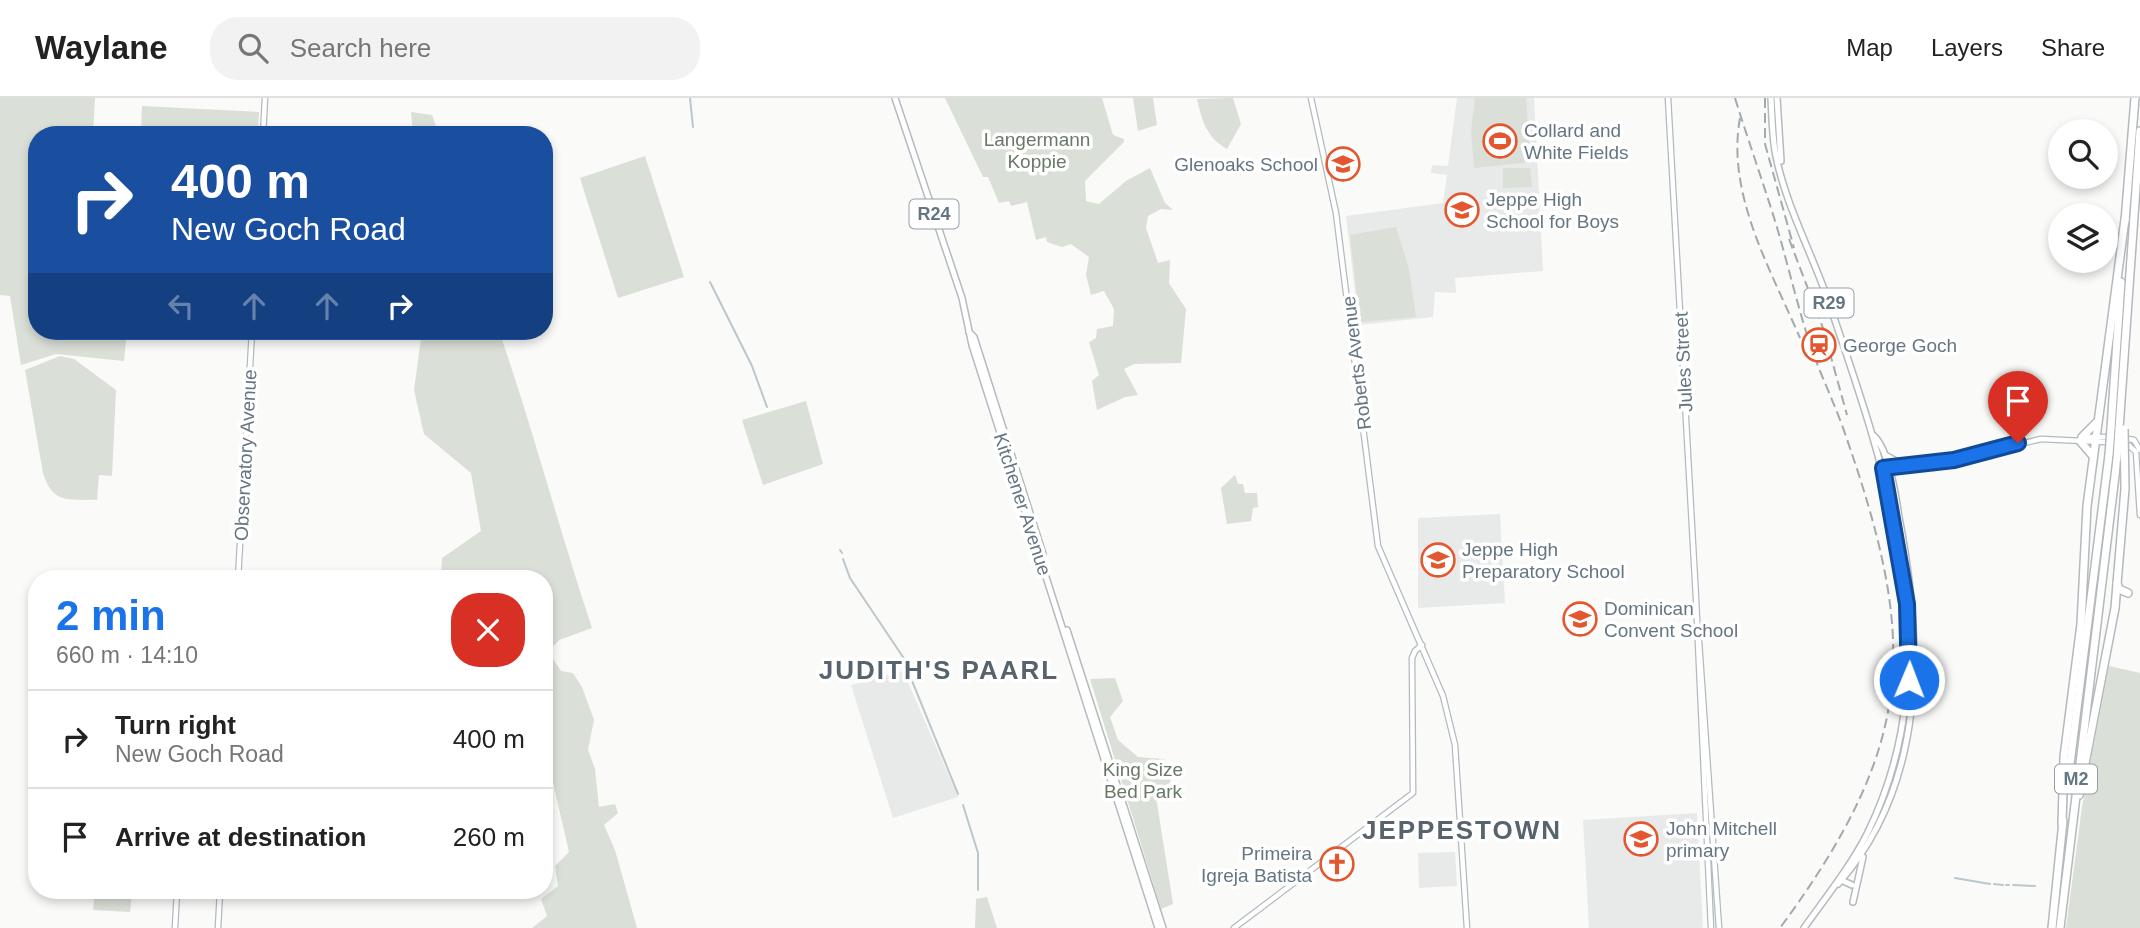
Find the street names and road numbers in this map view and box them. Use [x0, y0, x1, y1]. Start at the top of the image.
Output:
road number: R24 [909, 200, 958, 229]
road number: R29 [1804, 288, 1854, 318]
street label: Roberts Avenue [1338, 295, 1375, 431]
street label: Jules Street [1670, 311, 1697, 413]
street label: Observatory Avenue [231, 369, 260, 541]
street label: Kitchener Avenue [990, 430, 1055, 578]
road number: M2 [2055, 764, 2097, 794]

